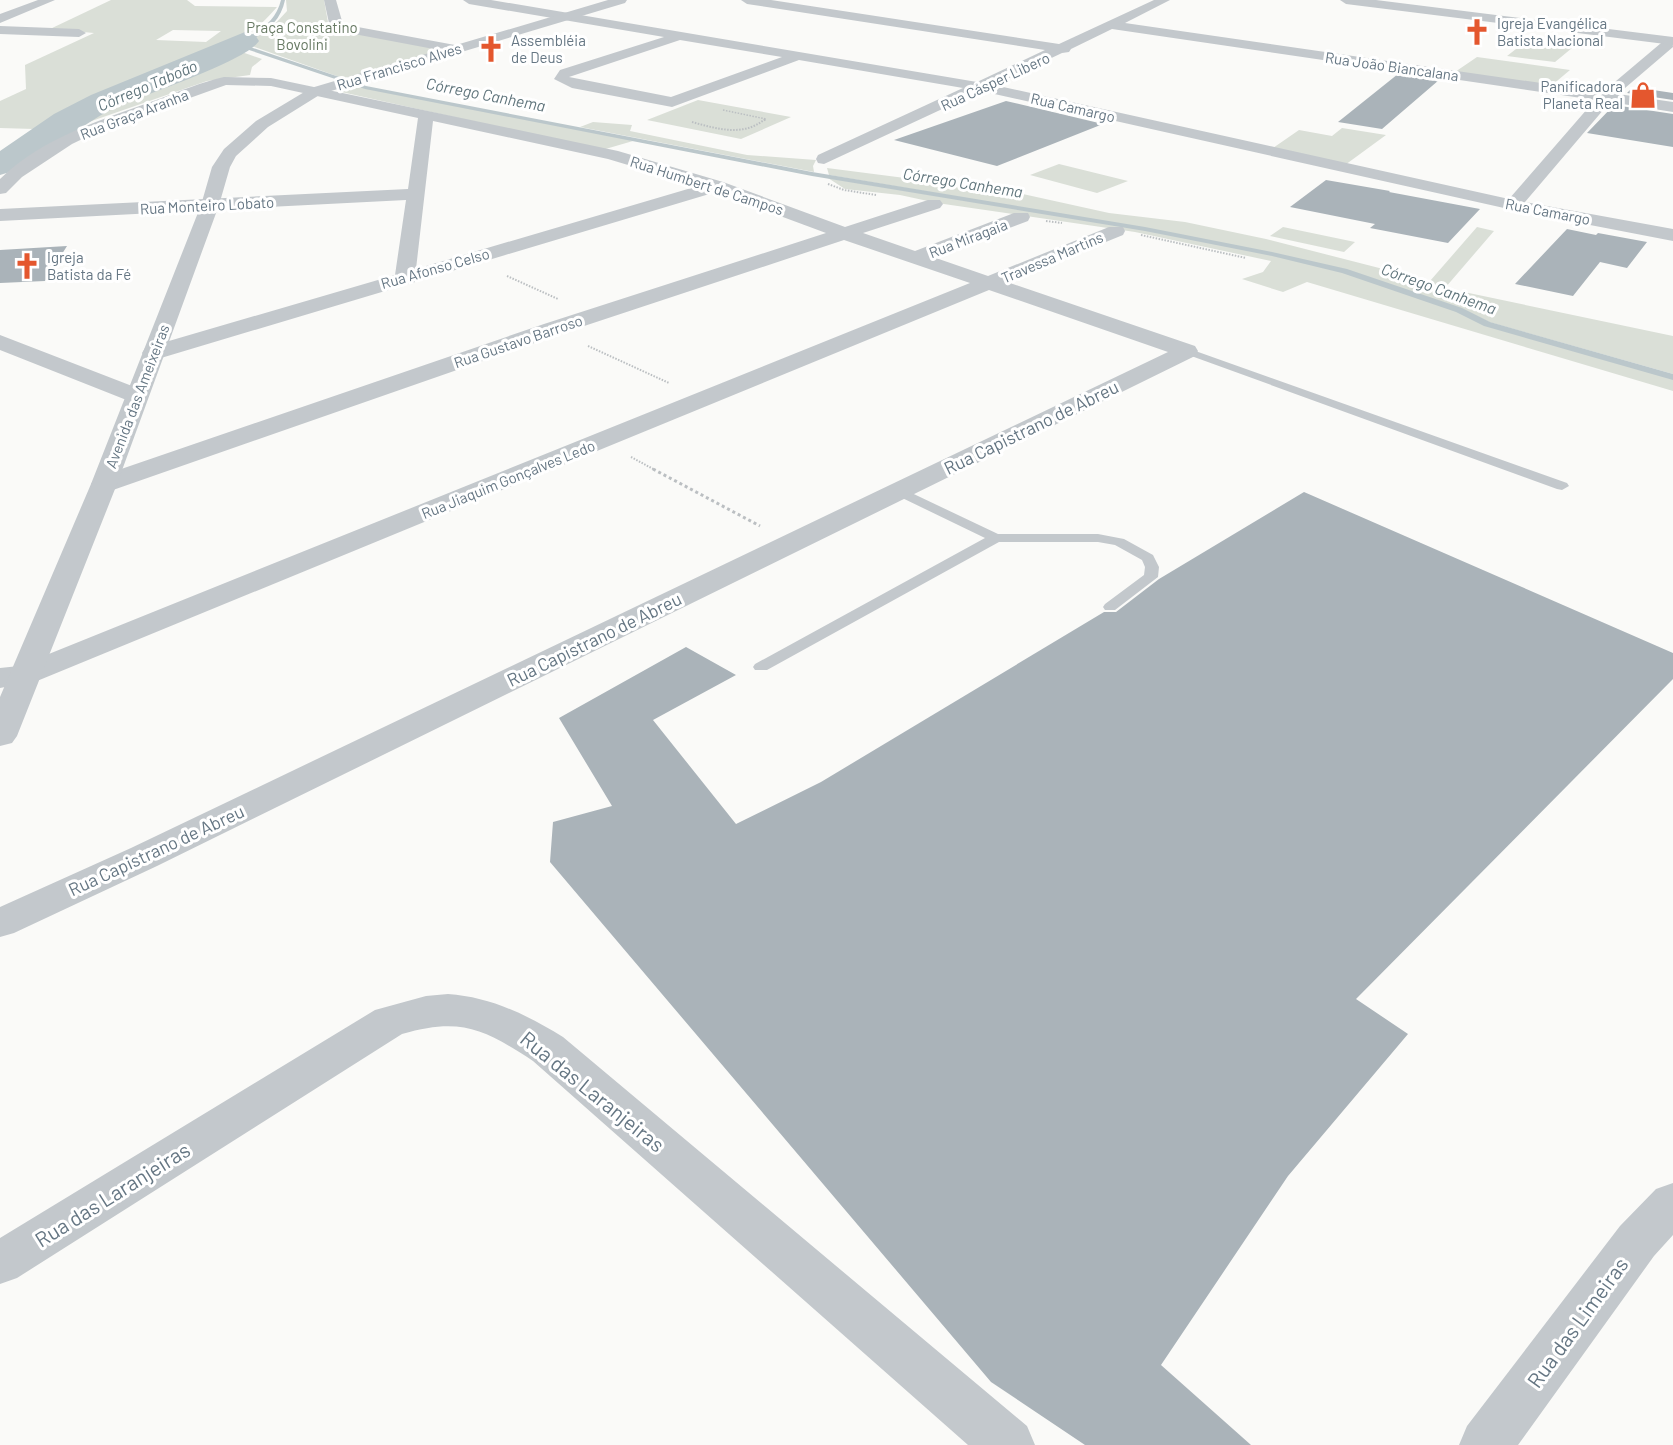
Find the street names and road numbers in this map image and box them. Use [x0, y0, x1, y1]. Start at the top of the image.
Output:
street label: Rua Francisco Alves [334, 38, 464, 94]
street label: Rua Cásper Libero [938, 48, 1052, 114]
street label: Rua João Biancalana [1324, 48, 1460, 84]
street label: Rua Graça Aranha [77, 85, 191, 143]
street label: Rua Camargo [1029, 89, 1117, 125]
street label: Rua Humbert de Campos [628, 152, 786, 218]
street label: Rua Monteiro Lobato [139, 192, 275, 218]
street label: Rua Camargo [1504, 194, 1592, 228]
street label: Rua Miragaia [926, 215, 1010, 261]
street label: Travessa Martins [998, 227, 1106, 287]
street label: Rua Afonso Celso [379, 244, 491, 292]
street label: Rua Gustavo Barroso [451, 311, 585, 371]
street label: Avenida das Ameixeiras [101, 322, 173, 470]
street label: Rua Capistrano de Abreu [940, 375, 1122, 479]
street label: Rua Jiaquim Gonçalves Ledo [419, 436, 597, 522]
street label: Rua Capistrano de Abreu [503, 587, 685, 691]
street label: Rua Capistrano de Abreu [65, 800, 247, 900]
street label: Rua das Laranjeiras [516, 1025, 670, 1157]
street label: Rua das Laranjeiras [30, 1136, 194, 1252]
street label: Rua das Limeiras [1521, 1252, 1633, 1392]

